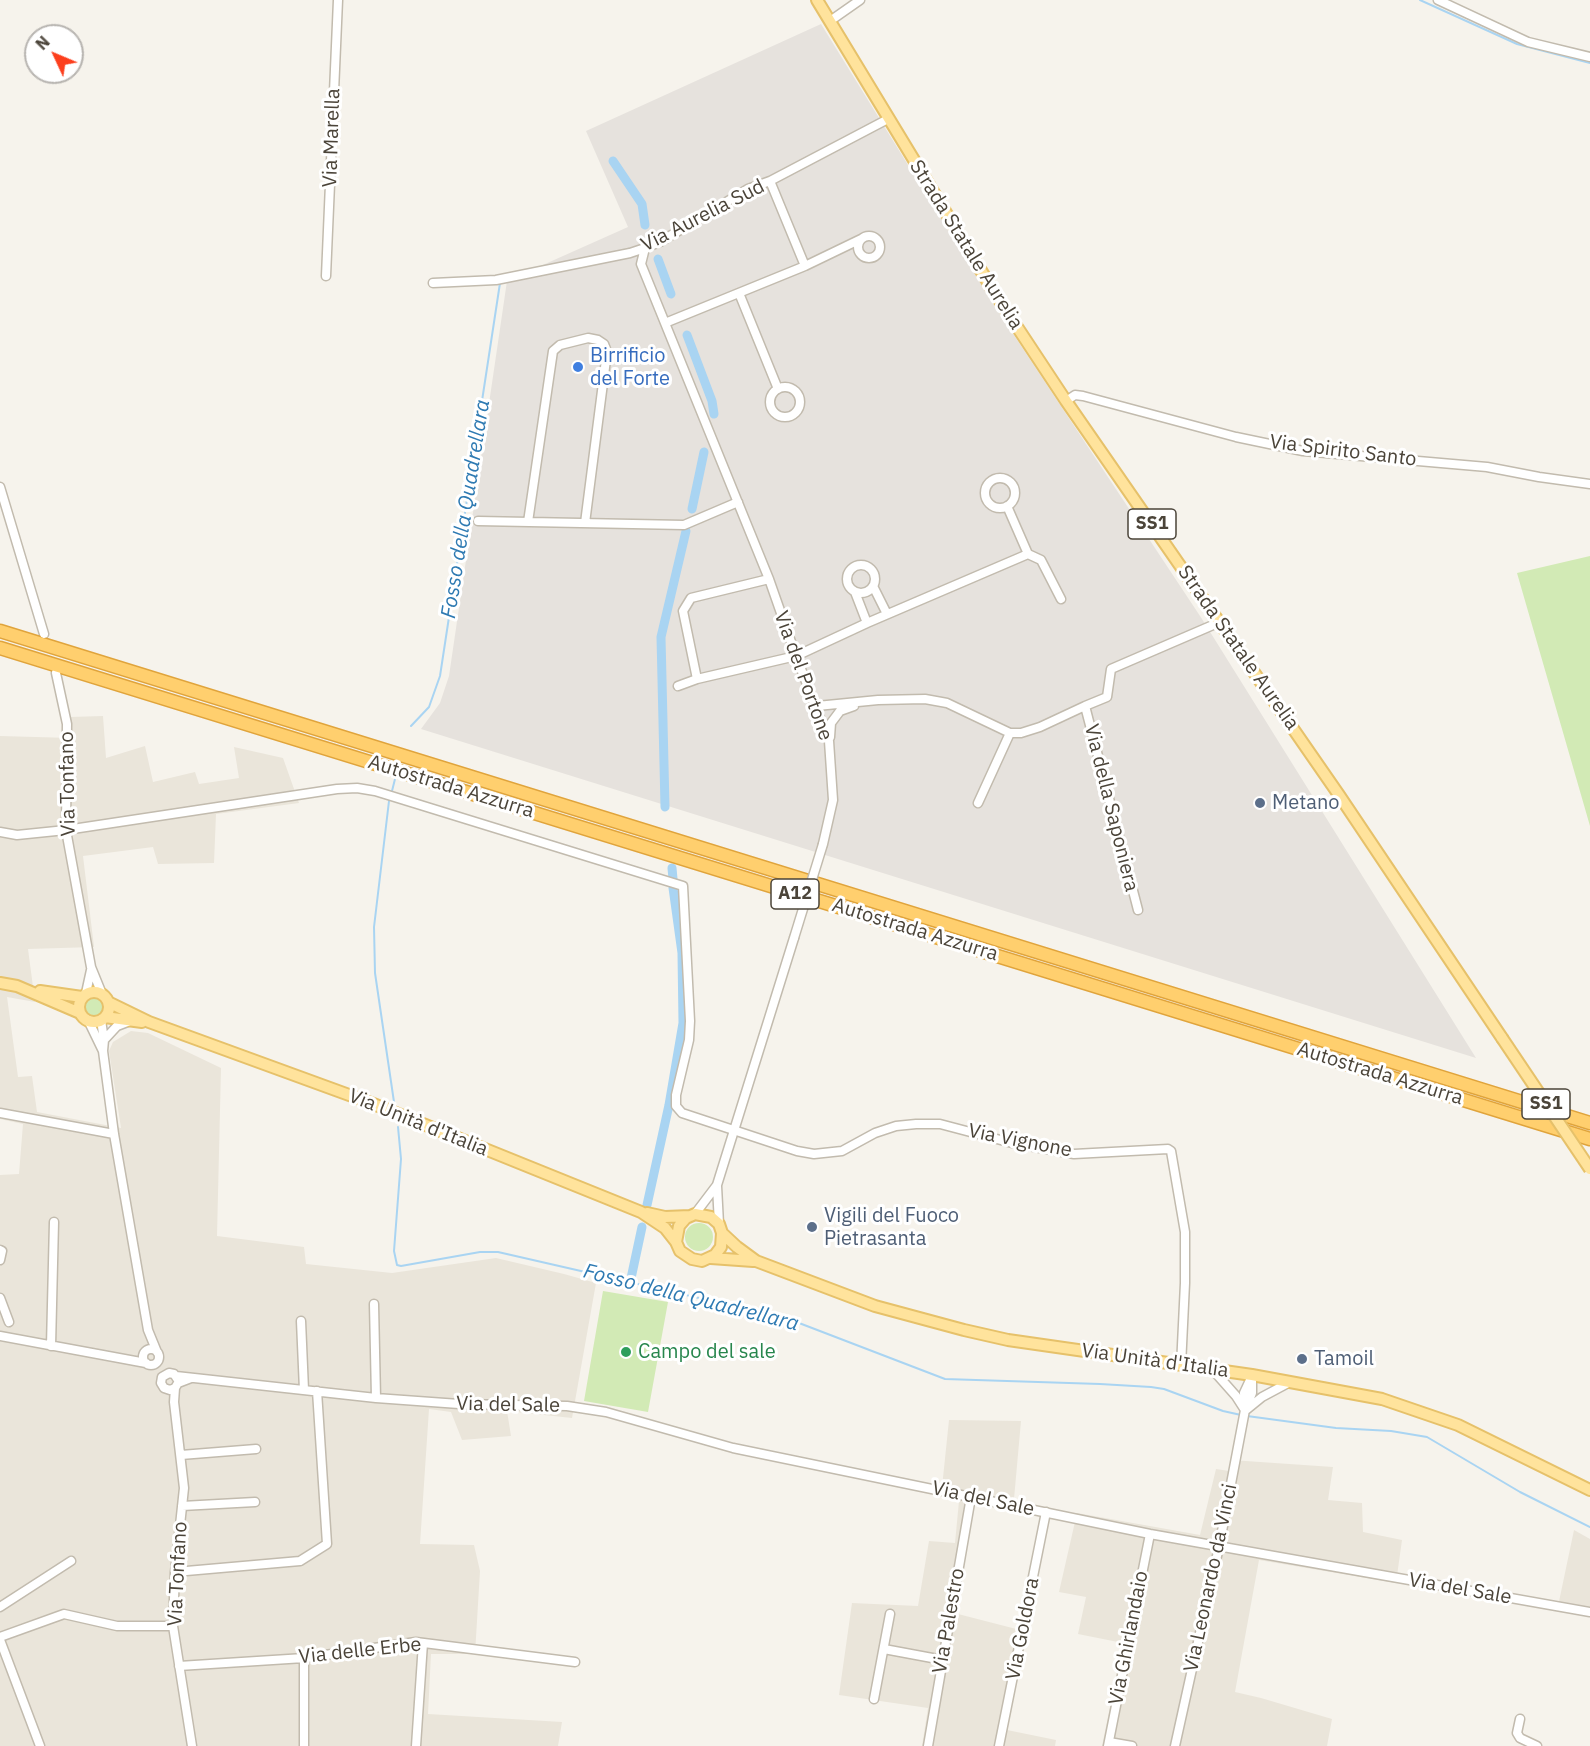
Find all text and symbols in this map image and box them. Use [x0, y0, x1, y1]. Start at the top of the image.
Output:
north arrow [24, 24, 84, 84]
text: N [31, 32, 54, 54]
street label: Via Marella [318, 88, 346, 188]
street label: Strada Statale Aurelia [904, 156, 1028, 334]
street label: Via Aurelia Sud [637, 175, 769, 257]
place label: Birrificio del Forte [590, 344, 670, 391]
marker: Birrificio del Forte [571, 360, 585, 374]
water label: Fosso della Quadrellara [436, 398, 496, 620]
street label: Via Spirito Santo [1268, 430, 1418, 472]
road number: SS1 [1128, 509, 1176, 539]
street label: Strada Statale Aurelia [1172, 561, 1304, 735]
street label: Via del Portone [768, 608, 838, 744]
street label: Via della Saponiera [1079, 722, 1143, 894]
street label: Via Tonfano [55, 731, 81, 837]
street label: Autostrada Azzurra [365, 750, 537, 824]
place label: Metano [1272, 791, 1339, 815]
marker: Metano [1253, 796, 1267, 810]
road number: A12 [771, 879, 819, 909]
street label: Autostrada Azzurra [829, 893, 1001, 967]
street label: Autostrada Azzurra [1294, 1037, 1466, 1111]
street label: Via Unità d'Italia [345, 1084, 491, 1162]
road number: SS1 [1522, 1089, 1570, 1119]
street label: Via Vignone [966, 1119, 1074, 1163]
place label: Vigili del Fuoco Pietrasanta [824, 1204, 959, 1251]
marker: Vigili del Fuoco Pietrasanta [805, 1220, 819, 1234]
water label: Fosso della Quadrellara [581, 1259, 801, 1337]
street label: Via Unità d'Italia [1080, 1339, 1230, 1383]
place label: Campo del sale [638, 1340, 776, 1364]
marker: Campo del sale [619, 1345, 633, 1359]
place label: Tamoil [1314, 1347, 1374, 1371]
marker: Tamoil [1295, 1352, 1309, 1366]
street label: Via del Sale [456, 1392, 560, 1418]
street label: Via del Sale [930, 1476, 1036, 1522]
street label: Via Leonardo da Vinci [1179, 1482, 1243, 1674]
street label: Via Tonfano [163, 1521, 193, 1627]
street label: Via Palestro [928, 1566, 970, 1676]
street label: Via del Sale [1407, 1568, 1513, 1610]
street label: Via Ghirlandaio [1104, 1569, 1154, 1707]
street label: Via Goldora [1001, 1576, 1045, 1682]
street label: Via delle Erbe [297, 1633, 423, 1669]

